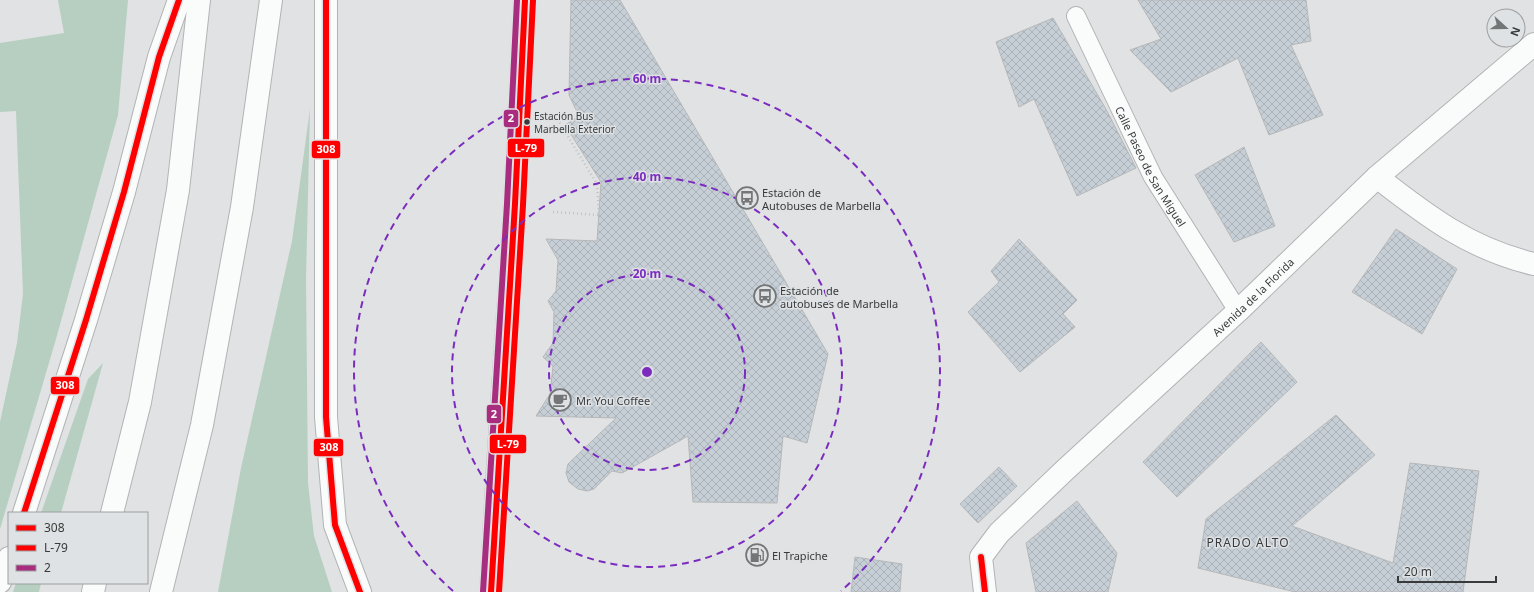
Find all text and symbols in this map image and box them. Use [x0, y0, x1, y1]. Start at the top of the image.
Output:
north arrow [1486, 8, 1526, 48]
text: N [1507, 25, 1524, 39]
text: 60 m [633, 70, 661, 87]
street label: Calle Paseo de San Miguel [1113, 103, 1190, 229]
line badge: 2 [503, 109, 519, 128]
place label: Estación Bus Marbella Exterior [534, 109, 615, 136]
text: 2 [508, 110, 514, 125]
marker: Estación Bus Marbella Exterior [522, 117, 532, 127]
line badge: L-79 [507, 138, 545, 158]
line badge: 308 [311, 140, 341, 159]
text: L-79 [515, 140, 537, 155]
text: 308 [317, 141, 335, 156]
text: 40 m [633, 168, 661, 185]
bus stop icon: Estación de Autobuses de Marbella [734, 185, 760, 211]
place label: Estación de Autobuses de Marbella [762, 185, 881, 213]
street label: Avenida de la Florida [1208, 254, 1297, 339]
text: 20 m [633, 265, 661, 282]
bus stop icon: Estación de autobuses de Marbella [752, 283, 778, 309]
place label: Estación de autobuses de Marbella [780, 283, 898, 311]
centre of rings [640, 365, 654, 379]
line badge: 308 [50, 376, 80, 395]
text: 308 [56, 377, 74, 392]
cafe icon: Mr. You Coffee [547, 387, 573, 413]
place label: Mr. You Coffee [576, 393, 650, 408]
line badge: 2 [486, 404, 502, 424]
text: 2 [491, 406, 497, 421]
line badge: L-79 [489, 434, 527, 454]
text: L-79 [497, 436, 519, 451]
line badge: 308 [313, 438, 344, 457]
text: 308 [320, 439, 338, 454]
legend [8, 512, 148, 584]
text: 308 [44, 519, 65, 536]
district label: PRADO ALTO [1206, 534, 1290, 551]
text: L-79 [44, 539, 68, 556]
fuel station icon: El Trapiche [744, 542, 770, 568]
place label: El Trapiche [772, 548, 828, 563]
scale bar [1398, 558, 1496, 584]
text: 2 [44, 559, 51, 576]
text: 20 m [1404, 563, 1432, 580]

